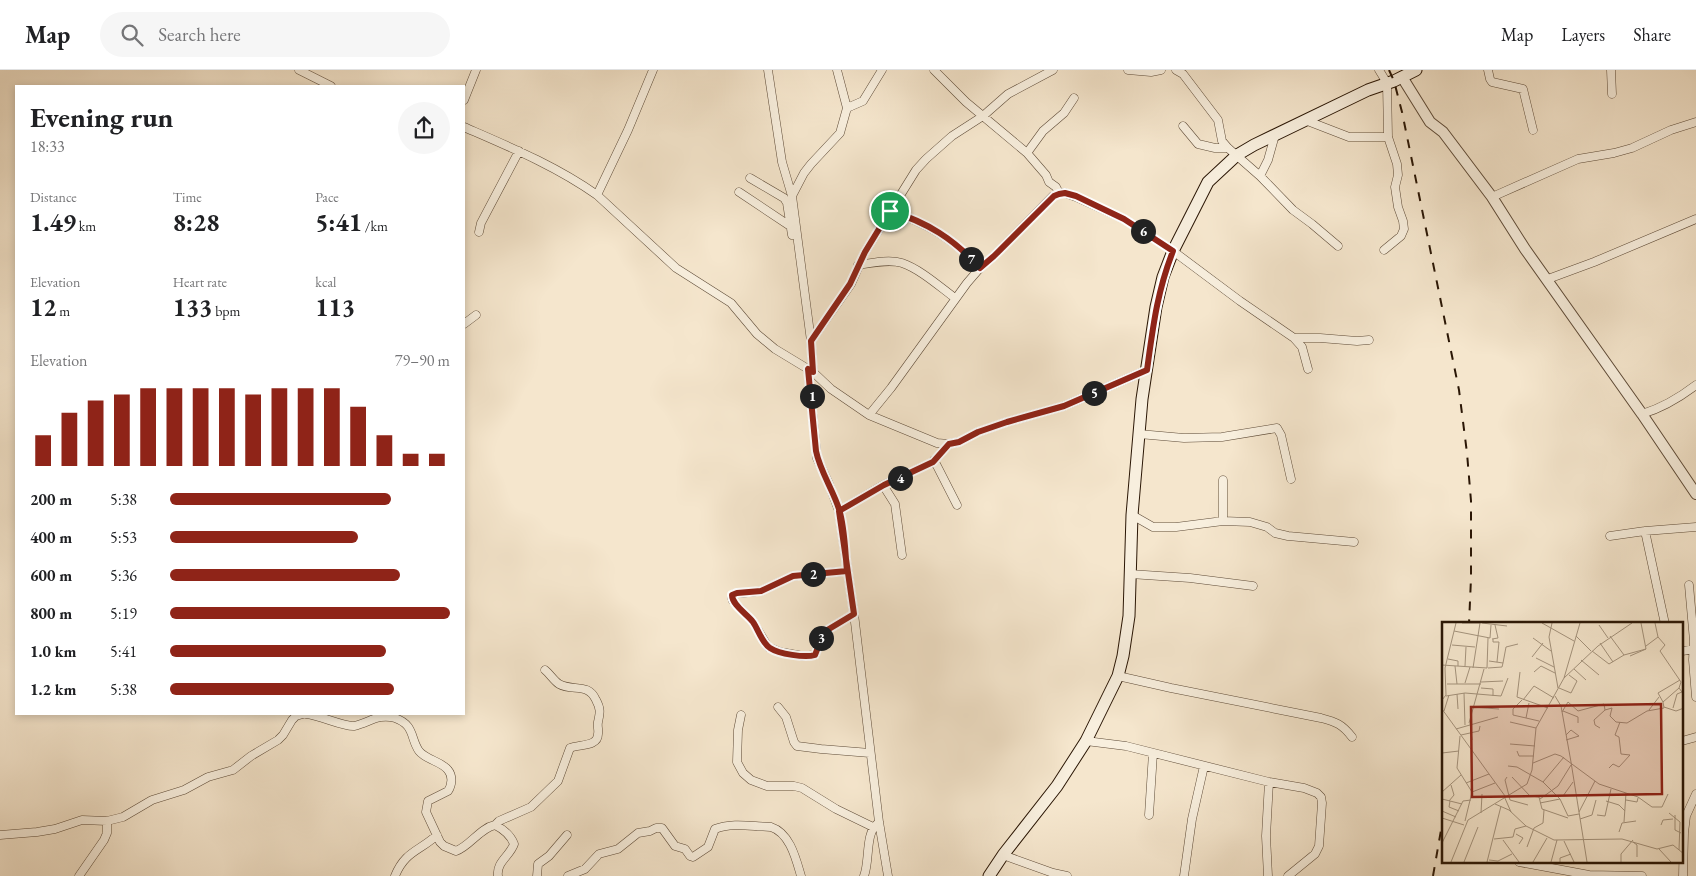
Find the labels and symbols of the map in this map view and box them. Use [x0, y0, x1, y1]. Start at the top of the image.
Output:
pin [869, 190, 911, 232]
pin: 6 [1130, 218, 1156, 244]
pin: 7 [958, 246, 984, 272]
pin: 5 [1082, 380, 1106, 406]
pin: 1 [800, 384, 824, 408]
pin: 4 [888, 466, 912, 490]
pin: 2 [800, 562, 826, 586]
inset map [1442, 622, 1684, 864]
pin: 3 [808, 626, 834, 650]

